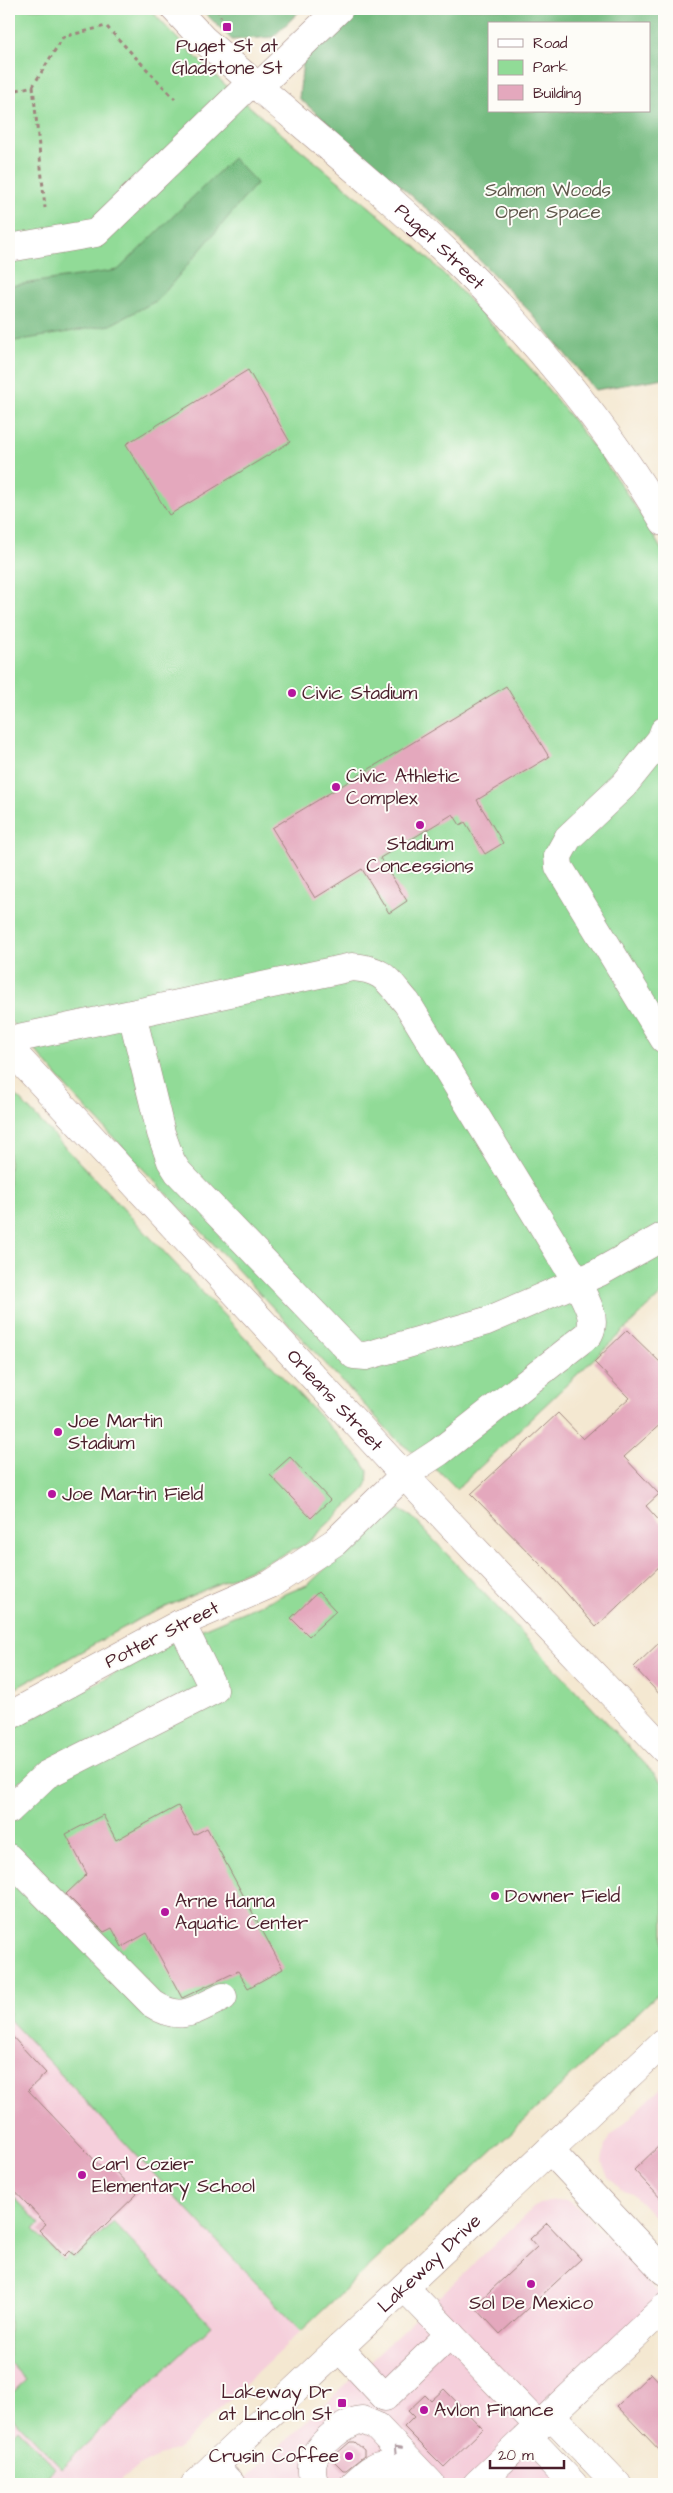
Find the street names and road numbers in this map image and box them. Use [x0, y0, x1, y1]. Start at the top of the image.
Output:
street label: Puget Street [389, 197, 491, 296]
street label: Orleans Street [280, 1343, 390, 1458]
street label: Potter Street [100, 1594, 224, 1675]
street label: Lakeway Drive [371, 2207, 487, 2319]

